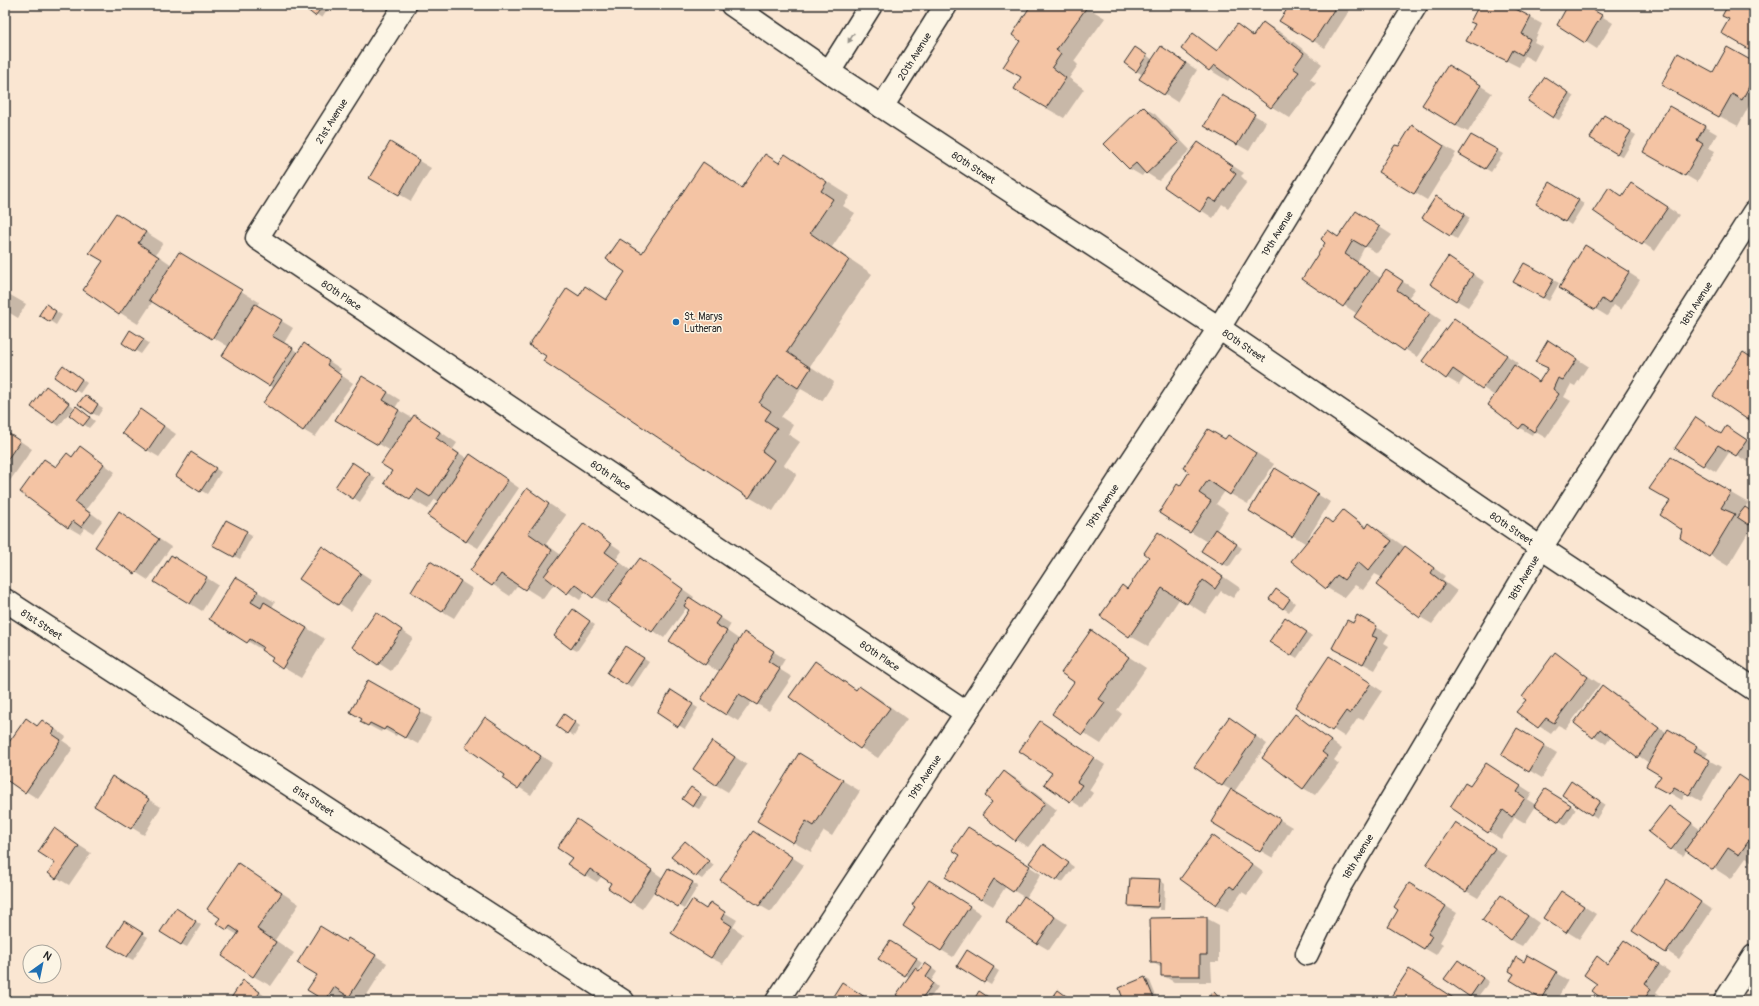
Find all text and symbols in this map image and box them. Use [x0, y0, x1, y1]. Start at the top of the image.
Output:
street label: 20th Avenue [895, 31, 934, 83]
one-way arrow [847, 32, 854, 44]
street label: 21st Avenue [313, 97, 350, 146]
street label: 80th Street [949, 149, 998, 187]
street label: 19th Avenue [1259, 209, 1296, 259]
street label: 80th Place [319, 278, 363, 313]
street label: 18th Avenue [1678, 280, 1715, 329]
place label: St. Marys Lutheran [684, 311, 723, 335]
marker: St. Marys Lutheran [671, 317, 681, 327]
street label: 80th Street [1220, 327, 1269, 366]
street label: 80th Place [588, 458, 633, 494]
street label: 19th Avenue [1084, 482, 1122, 531]
street label: 80th Street [1487, 510, 1536, 548]
street label: 18th Avenue [1506, 554, 1542, 603]
street label: 81st Street [18, 607, 65, 643]
street label: 80th Place [857, 639, 902, 674]
street label: 19th Avenue [906, 753, 944, 802]
street label: 81st Street [290, 783, 337, 819]
street label: 18th Avenue [1340, 832, 1376, 882]
north arrow [22, 944, 62, 984]
text: N [41, 949, 54, 964]

